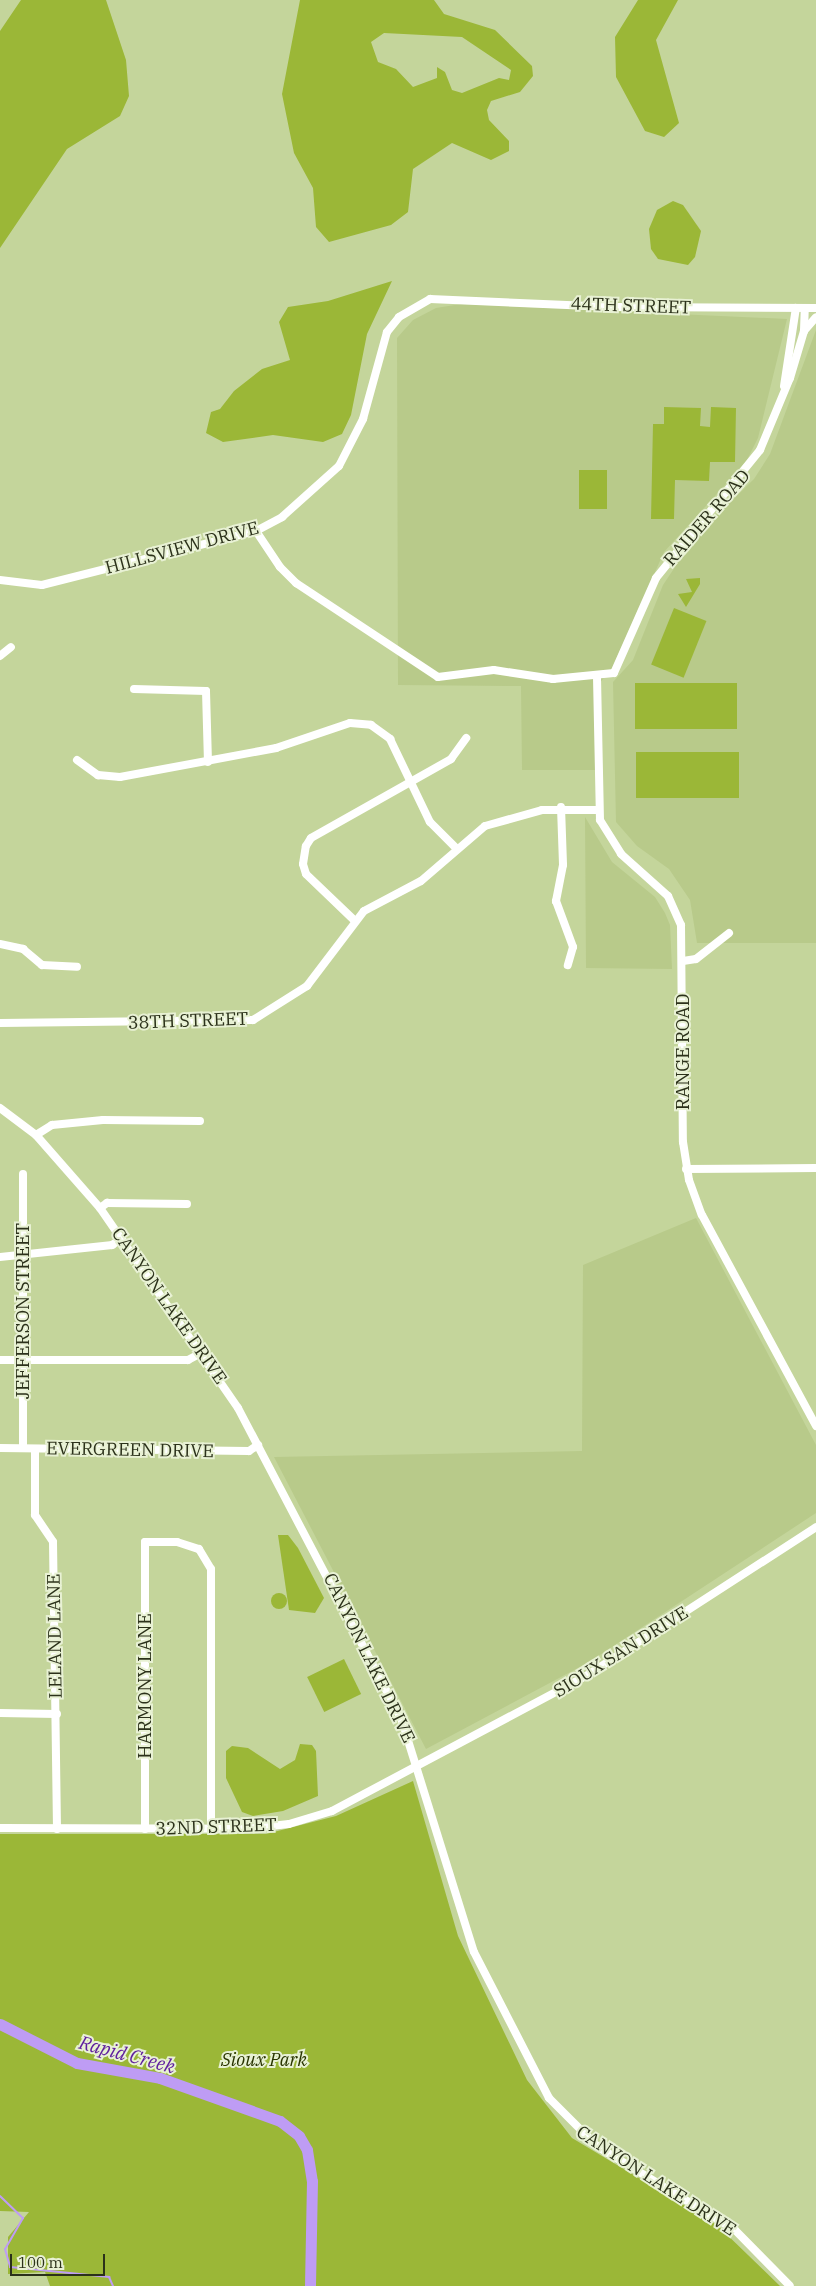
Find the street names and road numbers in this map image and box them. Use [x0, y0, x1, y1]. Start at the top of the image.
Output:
street label: 44TH STREET [570, 293, 692, 319]
street label: RAIDER ROAD [659, 465, 755, 571]
street label: HILLSVIEW DRIVE [103, 517, 261, 579]
street label: RANGE ROAD [672, 994, 694, 1110]
street label: 38TH STREET [127, 1008, 249, 1034]
street label: JEFFERSON STREET [12, 1223, 34, 1399]
street label: CANYON LAKE DRIVE [107, 1224, 231, 1388]
street label: EVERGREEN DRIVE [46, 1438, 214, 1462]
street label: CANYON LAKE DRIVE [319, 1570, 419, 1746]
street label: LELAND LANE [43, 1573, 67, 1699]
street label: SIOUX SAN DRIVE [550, 1602, 692, 1702]
street label: HARMONY LANE [134, 1613, 156, 1759]
street label: 32ND STREET [155, 1814, 277, 1840]
street label: CANYON LAKE DRIVE [572, 2121, 740, 2241]

